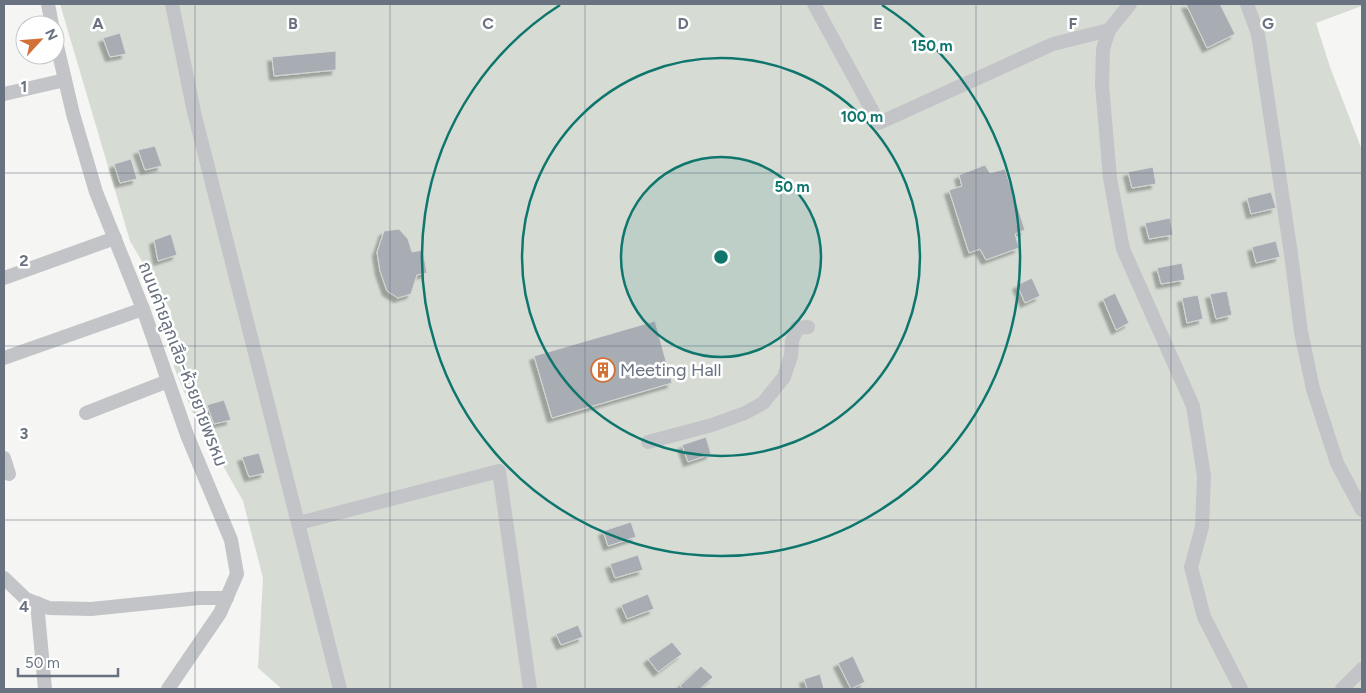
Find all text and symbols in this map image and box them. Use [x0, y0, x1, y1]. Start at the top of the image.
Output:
text: A [92, 14, 104, 33]
text: B [288, 14, 298, 33]
text: C [482, 14, 494, 33]
text: D [677, 14, 689, 33]
text: E [873, 14, 883, 33]
text: F [1069, 14, 1078, 33]
text: G [1262, 14, 1274, 33]
north arrow [15, 15, 65, 65]
text: N [41, 26, 61, 43]
text: 150 m [911, 37, 953, 55]
text: 1 [21, 77, 27, 96]
text: 100 m [841, 108, 883, 126]
text: 50 m [774, 178, 810, 196]
centre of rings [712, 248, 730, 266]
text: 2 [19, 251, 29, 270]
street label: ถนนค่ายลูกเสึอ-ห้วยยายพรหม [133, 258, 232, 470]
building icon: Meeting Hall [590, 357, 616, 383]
place label: Meeting Hall [620, 359, 722, 381]
text: 3 [20, 424, 29, 443]
text: 4 [19, 597, 29, 616]
scale bar [18, 646, 118, 678]
text: 50 m [25, 654, 60, 672]

